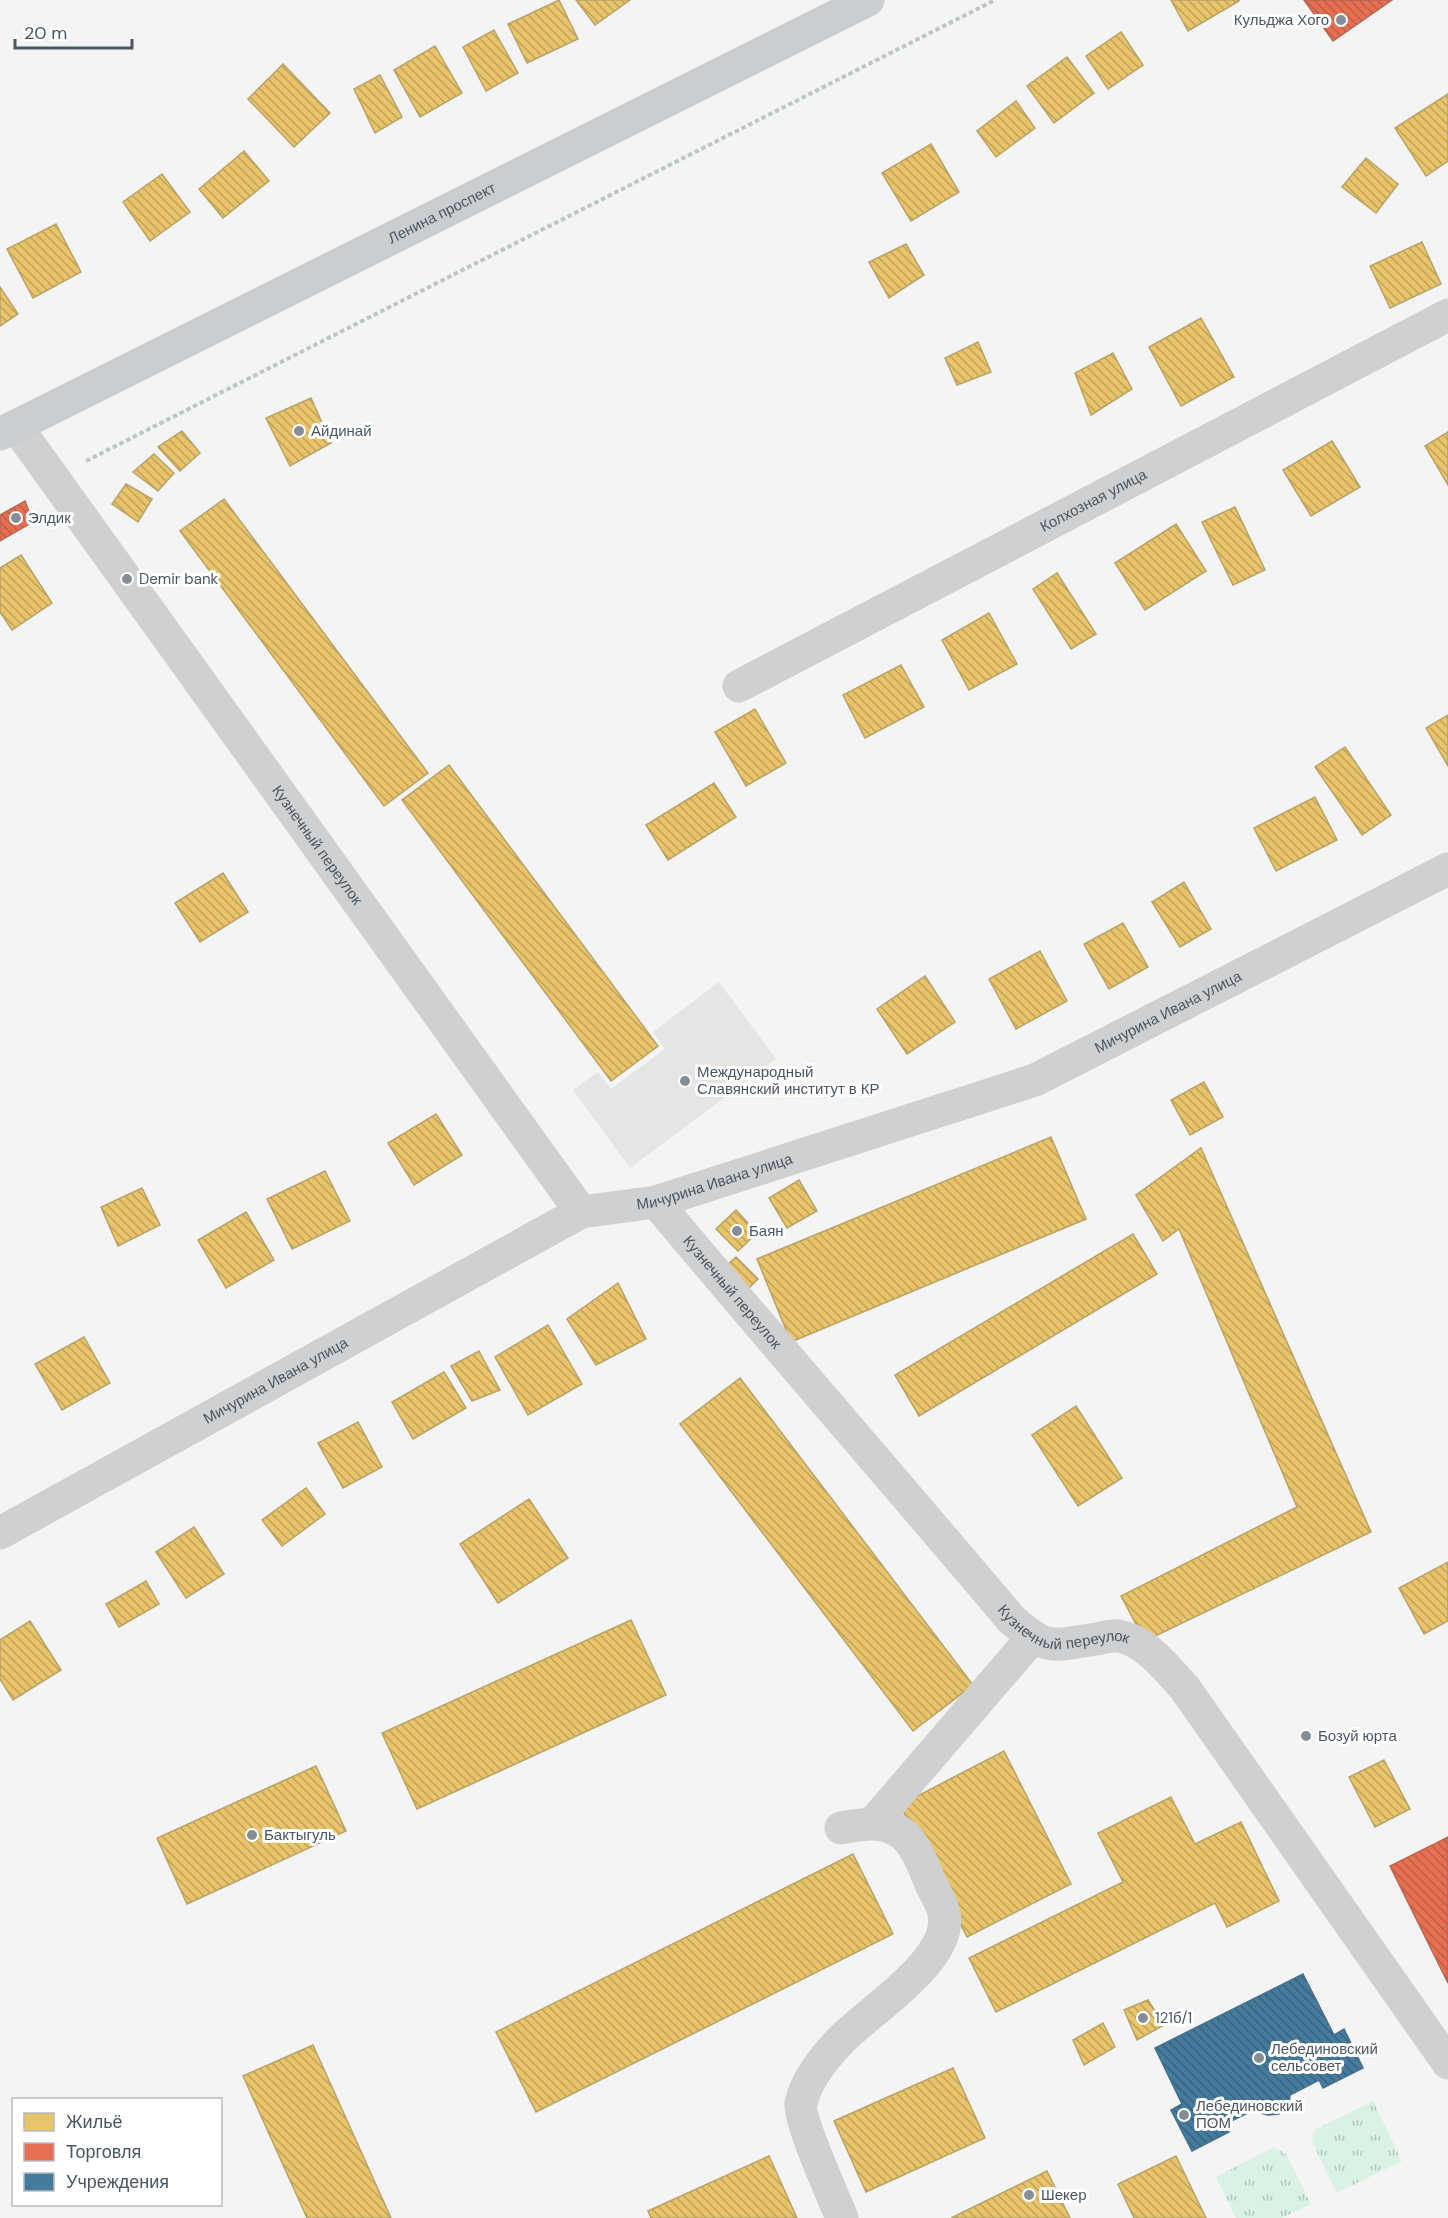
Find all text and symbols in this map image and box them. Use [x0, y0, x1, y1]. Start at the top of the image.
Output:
place label: Кульджа Хого [1234, 10, 1329, 30]
scale bar [15, 12, 132, 50]
marker: Кульджа Хого [1334, 13, 1348, 27]
text: 20 m [24, 21, 67, 45]
street label: Ленина проспект [385, 178, 499, 248]
place label: Айдинай [311, 421, 372, 441]
marker: Айдинай [292, 424, 306, 438]
street label: Колхозная улица [1037, 464, 1151, 537]
place label: Элдик [28, 508, 71, 528]
marker: Элдик [9, 511, 23, 525]
place label: Demir bank [139, 569, 219, 589]
marker: Demir bank [120, 572, 134, 586]
street label: Кузнечный переулок [267, 781, 367, 909]
street label: Мичурина Ивана улица [1091, 966, 1245, 1058]
place label: Международный Славянский институт в КР [697, 1062, 879, 1099]
marker: Международный Славянский институт в КР [678, 1074, 692, 1088]
street label: Мичурина Ивана улица [635, 1149, 796, 1215]
place label: Баян [749, 1221, 784, 1241]
marker: Баян [730, 1224, 744, 1238]
street label: Кузнечный переулок [678, 1231, 786, 1353]
street label: Мичурина Ивана улица [200, 1332, 352, 1429]
street label: Кузнечный переулок [993, 1600, 1132, 1654]
place label: Бозуй юрта [1318, 1726, 1398, 1746]
marker: Бозуй юрта [1299, 1729, 1313, 1743]
place label: Бактыгуль [264, 1825, 336, 1845]
marker: Бактыгуль [245, 1828, 259, 1842]
place label: 121б/1 [1155, 2008, 1192, 2028]
marker: 121б/1 [1136, 2011, 1150, 2025]
place label: Лебединовский сельсовет [1271, 2039, 1378, 2076]
marker: Лебединовский сельсовет [1252, 2051, 1266, 2065]
place label: Лебединовский ПОМ [1196, 2096, 1303, 2133]
legend [12, 2098, 222, 2206]
marker: Лебединовский ПОМ [1177, 2108, 1191, 2122]
text: Жильё [66, 2110, 123, 2134]
text: Торговля [66, 2140, 141, 2164]
text: Учреждения [66, 2170, 169, 2194]
place label: Шекер [1041, 2185, 1087, 2205]
marker: Шекер [1022, 2188, 1036, 2202]

